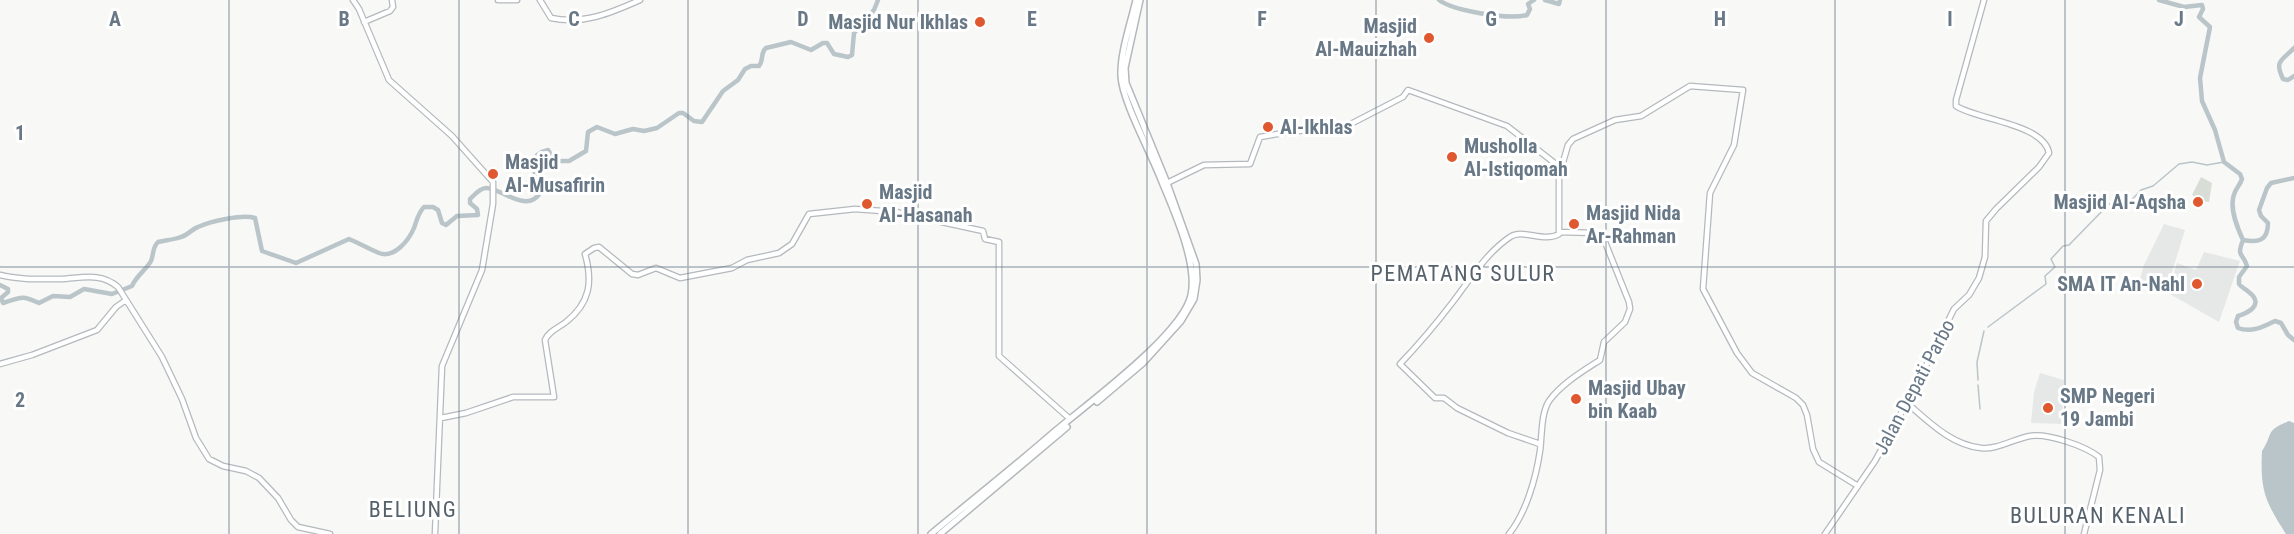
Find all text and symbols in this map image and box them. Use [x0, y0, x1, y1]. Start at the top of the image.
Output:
text: A [109, 7, 121, 31]
text: B [338, 7, 350, 31]
text: C [568, 7, 580, 31]
text: D [797, 7, 809, 31]
text: E [1027, 7, 1037, 31]
text: F [1257, 7, 1267, 31]
text: G [1485, 7, 1497, 31]
text: H [1714, 7, 1726, 31]
text: I [1947, 7, 1953, 31]
text: J [2174, 7, 2184, 31]
place label: Masjid Nur Ikhlas [828, 10, 968, 34]
place label: Masjid Al-Mauizhah [1315, 14, 1417, 61]
marker: Masjid Nur Ikhlas [973, 15, 987, 29]
marker: Masjid Al-Mauizhah [1422, 31, 1436, 45]
place label: Al-Ikhlas [1280, 115, 1353, 139]
marker: Al-Ikhlas [1261, 120, 1275, 134]
text: 1 [15, 121, 25, 145]
place label: Musholla Al-Istiqomah [1464, 134, 1568, 181]
place label: Masjid Al-Musafirin [505, 150, 605, 197]
marker: Musholla Al-Istiqomah [1445, 150, 1459, 164]
marker: Masjid Al-Musafirin [486, 167, 500, 181]
place label: Masjid Al-Hasanah [879, 180, 973, 227]
place label: Masjid Al-Aqsha [2053, 190, 2186, 214]
marker: Masjid Al-Aqsha [2191, 195, 2205, 209]
marker: Masjid Al-Hasanah [860, 197, 874, 211]
place label: Masjid Nida Ar-Rahman [1586, 201, 1681, 248]
marker: Masjid Nida Ar-Rahman [1567, 217, 1581, 231]
district label: PEMATANG SULUR [1371, 261, 1555, 286]
place label: SMA IT An-Nahl [2057, 272, 2185, 296]
marker: SMA IT An-Nahl [2190, 277, 2204, 291]
street label: Jalan Depati Parbo [1868, 315, 1960, 459]
place label: Masjid Ubay bin Kaab [1588, 376, 1686, 423]
place label: SMP Negeri 19 Jambi [2060, 384, 2155, 431]
text: 2 [15, 388, 25, 412]
marker: Masjid Ubay bin Kaab [1569, 392, 1583, 406]
marker: SMP Negeri 19 Jambi [2041, 401, 2055, 415]
district label: BELIUNG [369, 497, 457, 522]
district label: BULURAN KENALI [2010, 503, 2186, 528]

